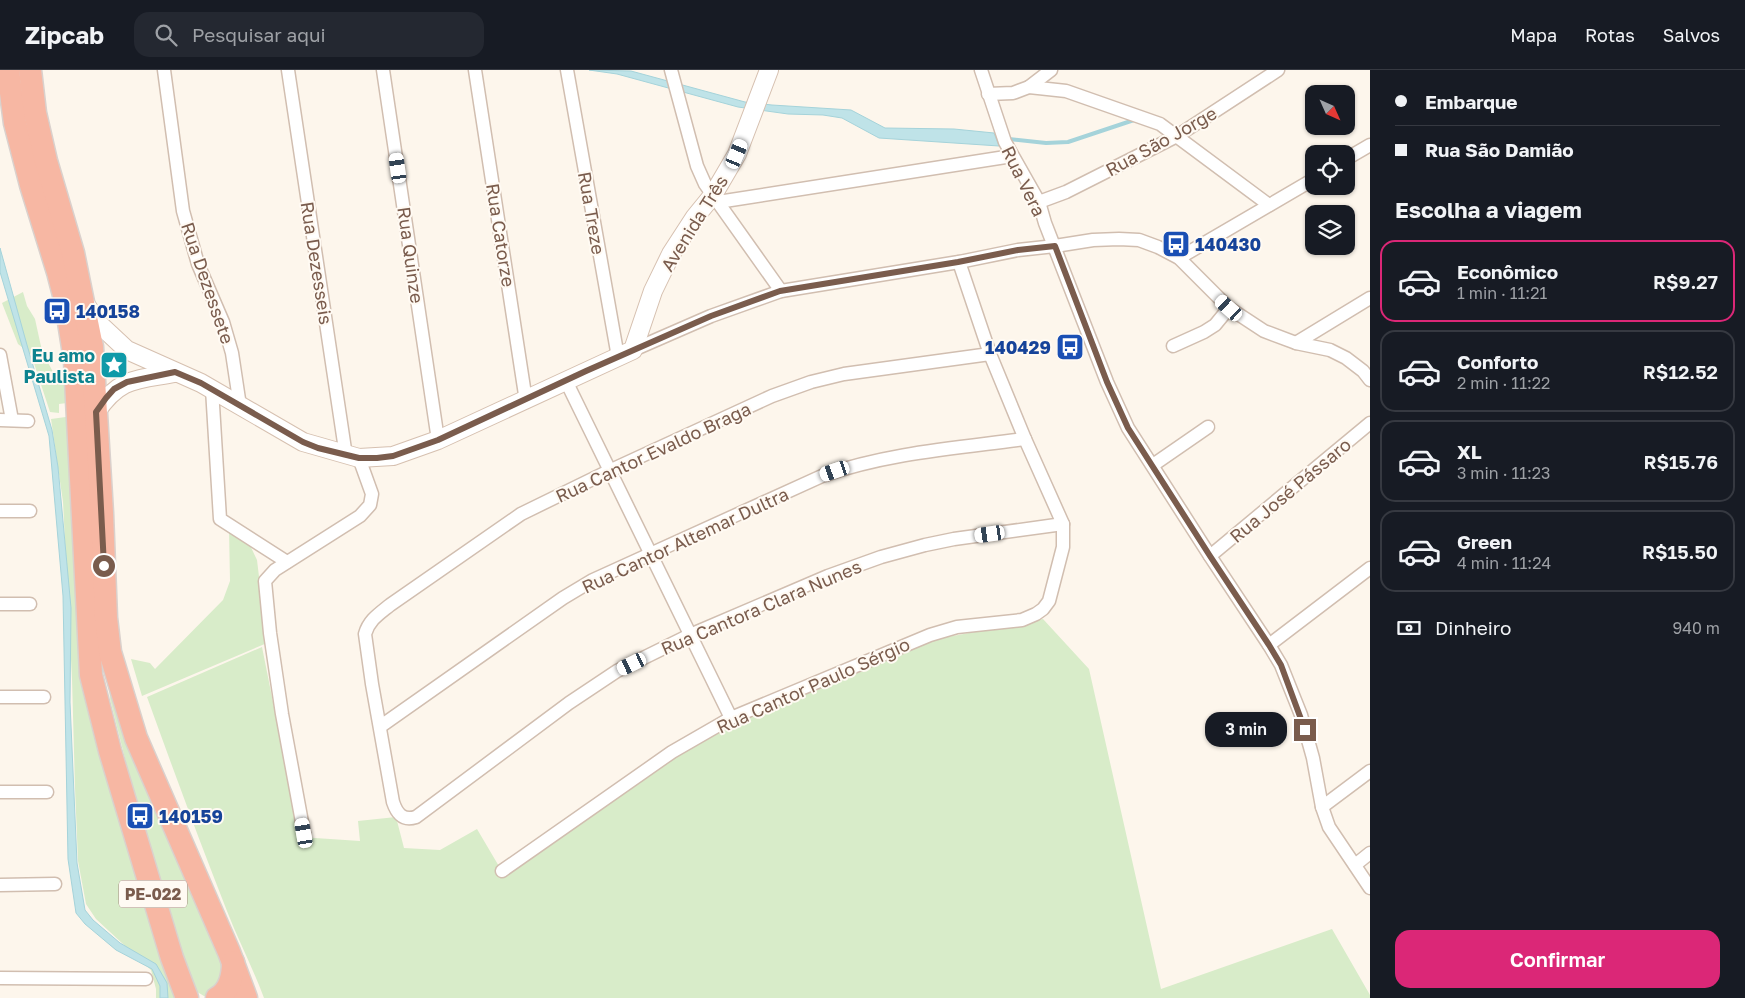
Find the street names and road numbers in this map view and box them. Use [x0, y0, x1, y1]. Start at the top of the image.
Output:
street label: Rua São Jorge [1102, 101, 1220, 181]
street label: Rua Vera [997, 142, 1051, 220]
street label: Rua Treze [574, 170, 610, 256]
street label: Avenida Três [656, 171, 732, 275]
street label: Rua Catorze [482, 182, 520, 288]
street label: Rua Dezesseis [296, 200, 338, 326]
street label: Rua Quinze [393, 205, 429, 305]
street label: Rua Dezessete [177, 219, 239, 347]
street label: Rua Cantor Evaldo Braga [552, 397, 754, 507]
street label: Rua José Pássaro [1225, 433, 1355, 547]
street label: Rua Cantor Altemar Dultra [578, 482, 792, 598]
street label: Rua Cantora Clara Nunes [657, 555, 865, 659]
street label: Rua Cantor Paulo Sérgio [713, 632, 913, 738]
road number: PE-022 [119, 881, 187, 908]

